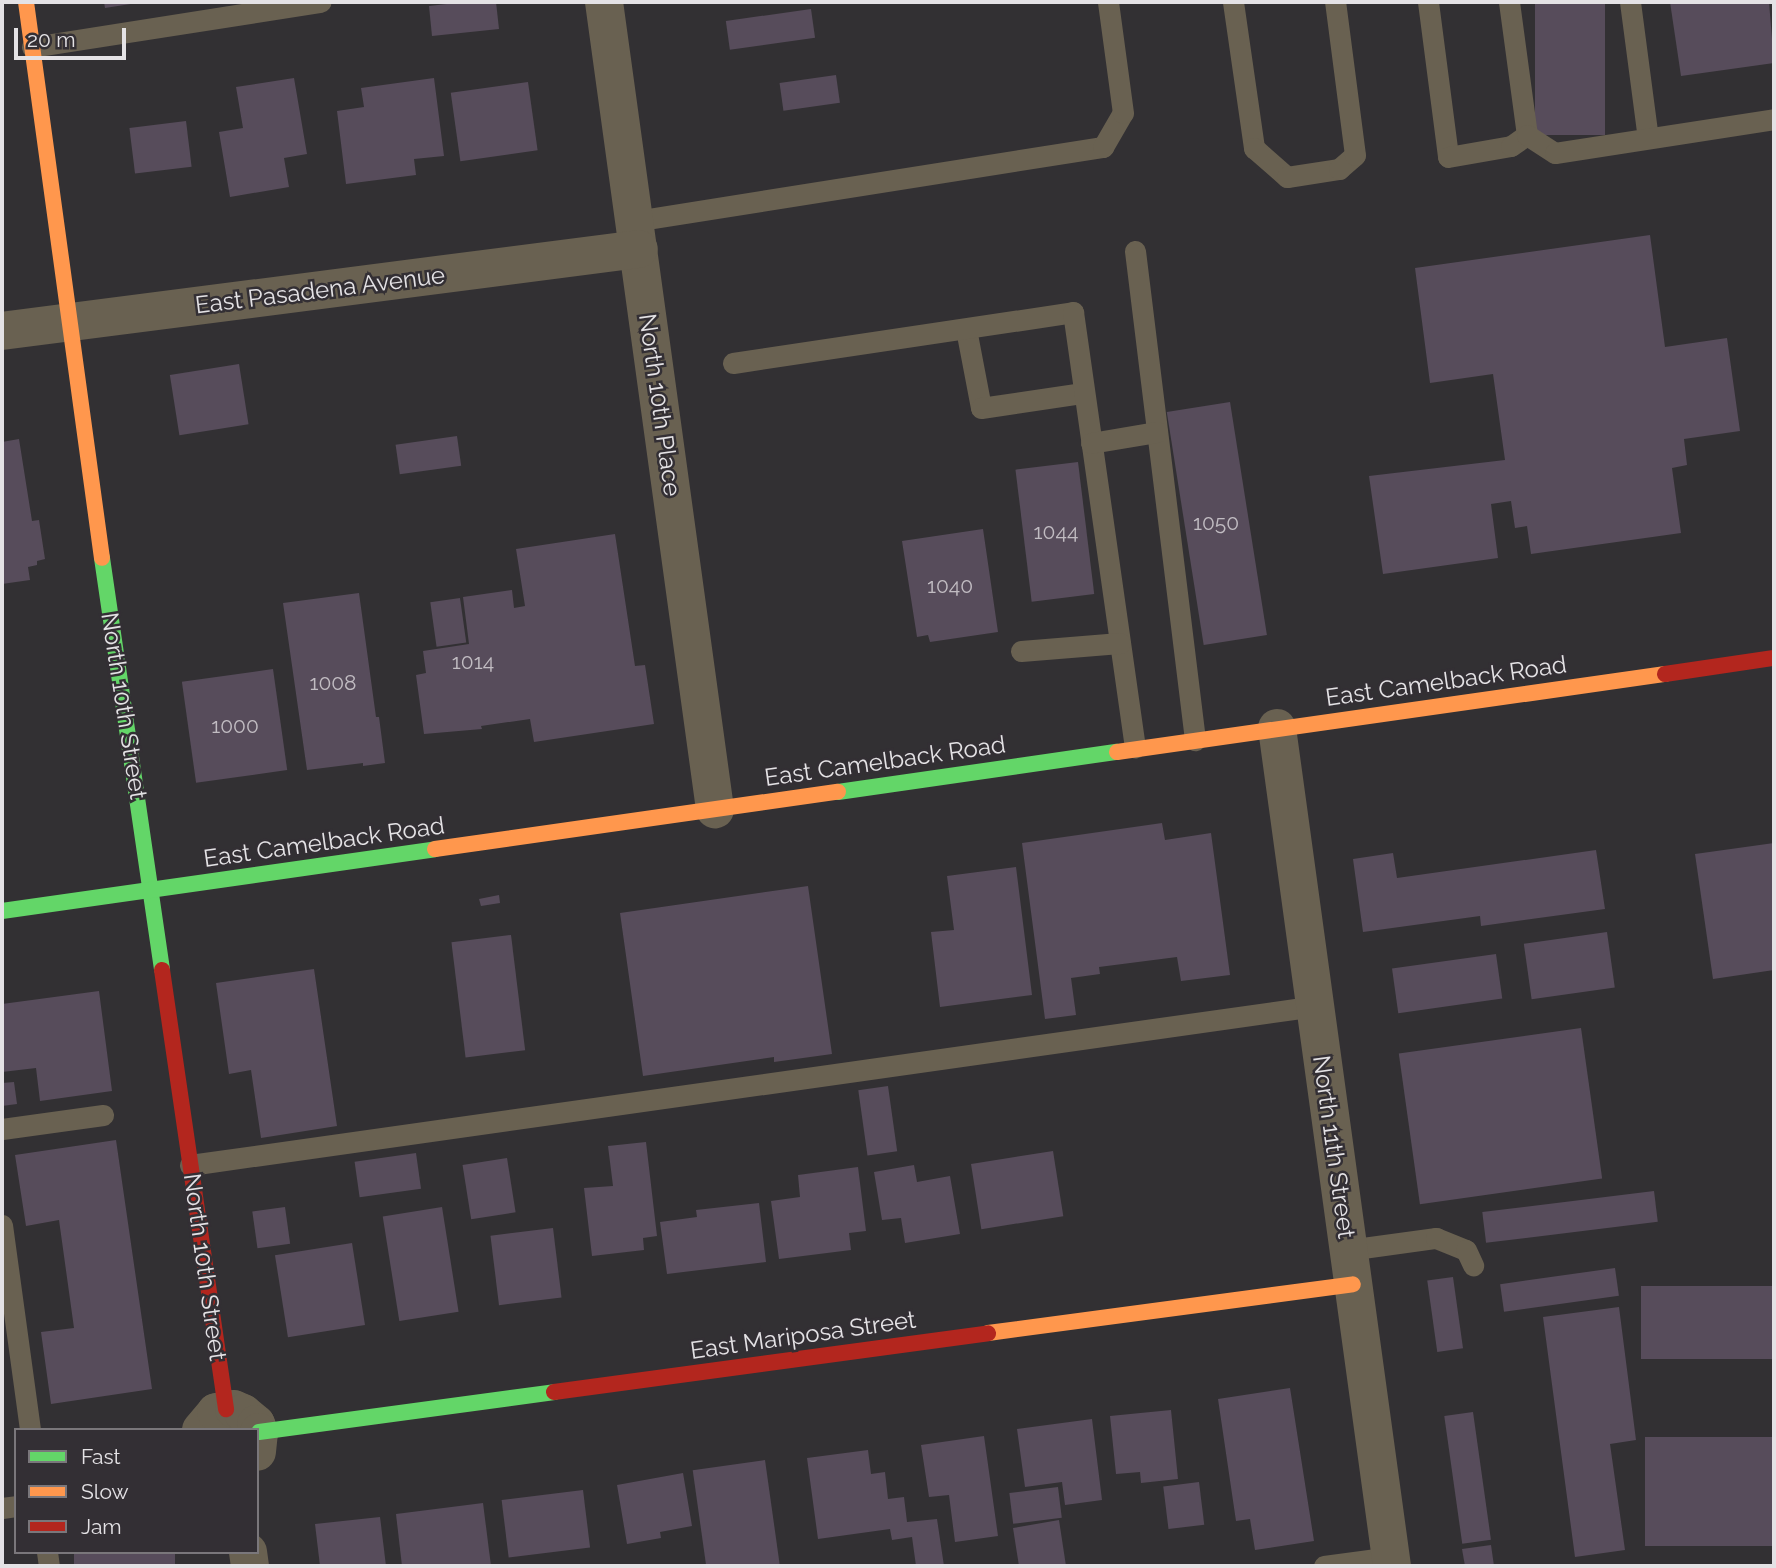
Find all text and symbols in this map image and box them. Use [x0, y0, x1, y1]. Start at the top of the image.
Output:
scale bar [18, 14, 130, 58]
text: 20 m [27, 27, 75, 52]
street label: East Pasadena Avenue [193, 260, 447, 320]
street label: North 10th Place [633, 312, 687, 498]
house number: 1050 [1193, 510, 1239, 536]
house number: 1044 [1034, 519, 1078, 545]
house number: 1040 [927, 573, 973, 599]
street label: North 10th Street [95, 610, 153, 802]
house number: 1014 [452, 649, 494, 675]
street label: East Camelback Road [1324, 650, 1568, 712]
house number: 1008 [309, 670, 357, 696]
house number: 1000 [211, 713, 259, 739]
street label: East Camelback Road [763, 730, 1007, 792]
street label: East Camelback Road [202, 811, 446, 873]
street label: North 11th Street [1307, 1054, 1361, 1240]
street label: North 10th Street [178, 1171, 232, 1363]
street label: East Mariposa Street [688, 1305, 918, 1365]
legend [14, 1428, 259, 1554]
text: Fast [81, 1444, 121, 1469]
text: Slow [81, 1479, 129, 1504]
text: Jam [81, 1514, 122, 1539]

